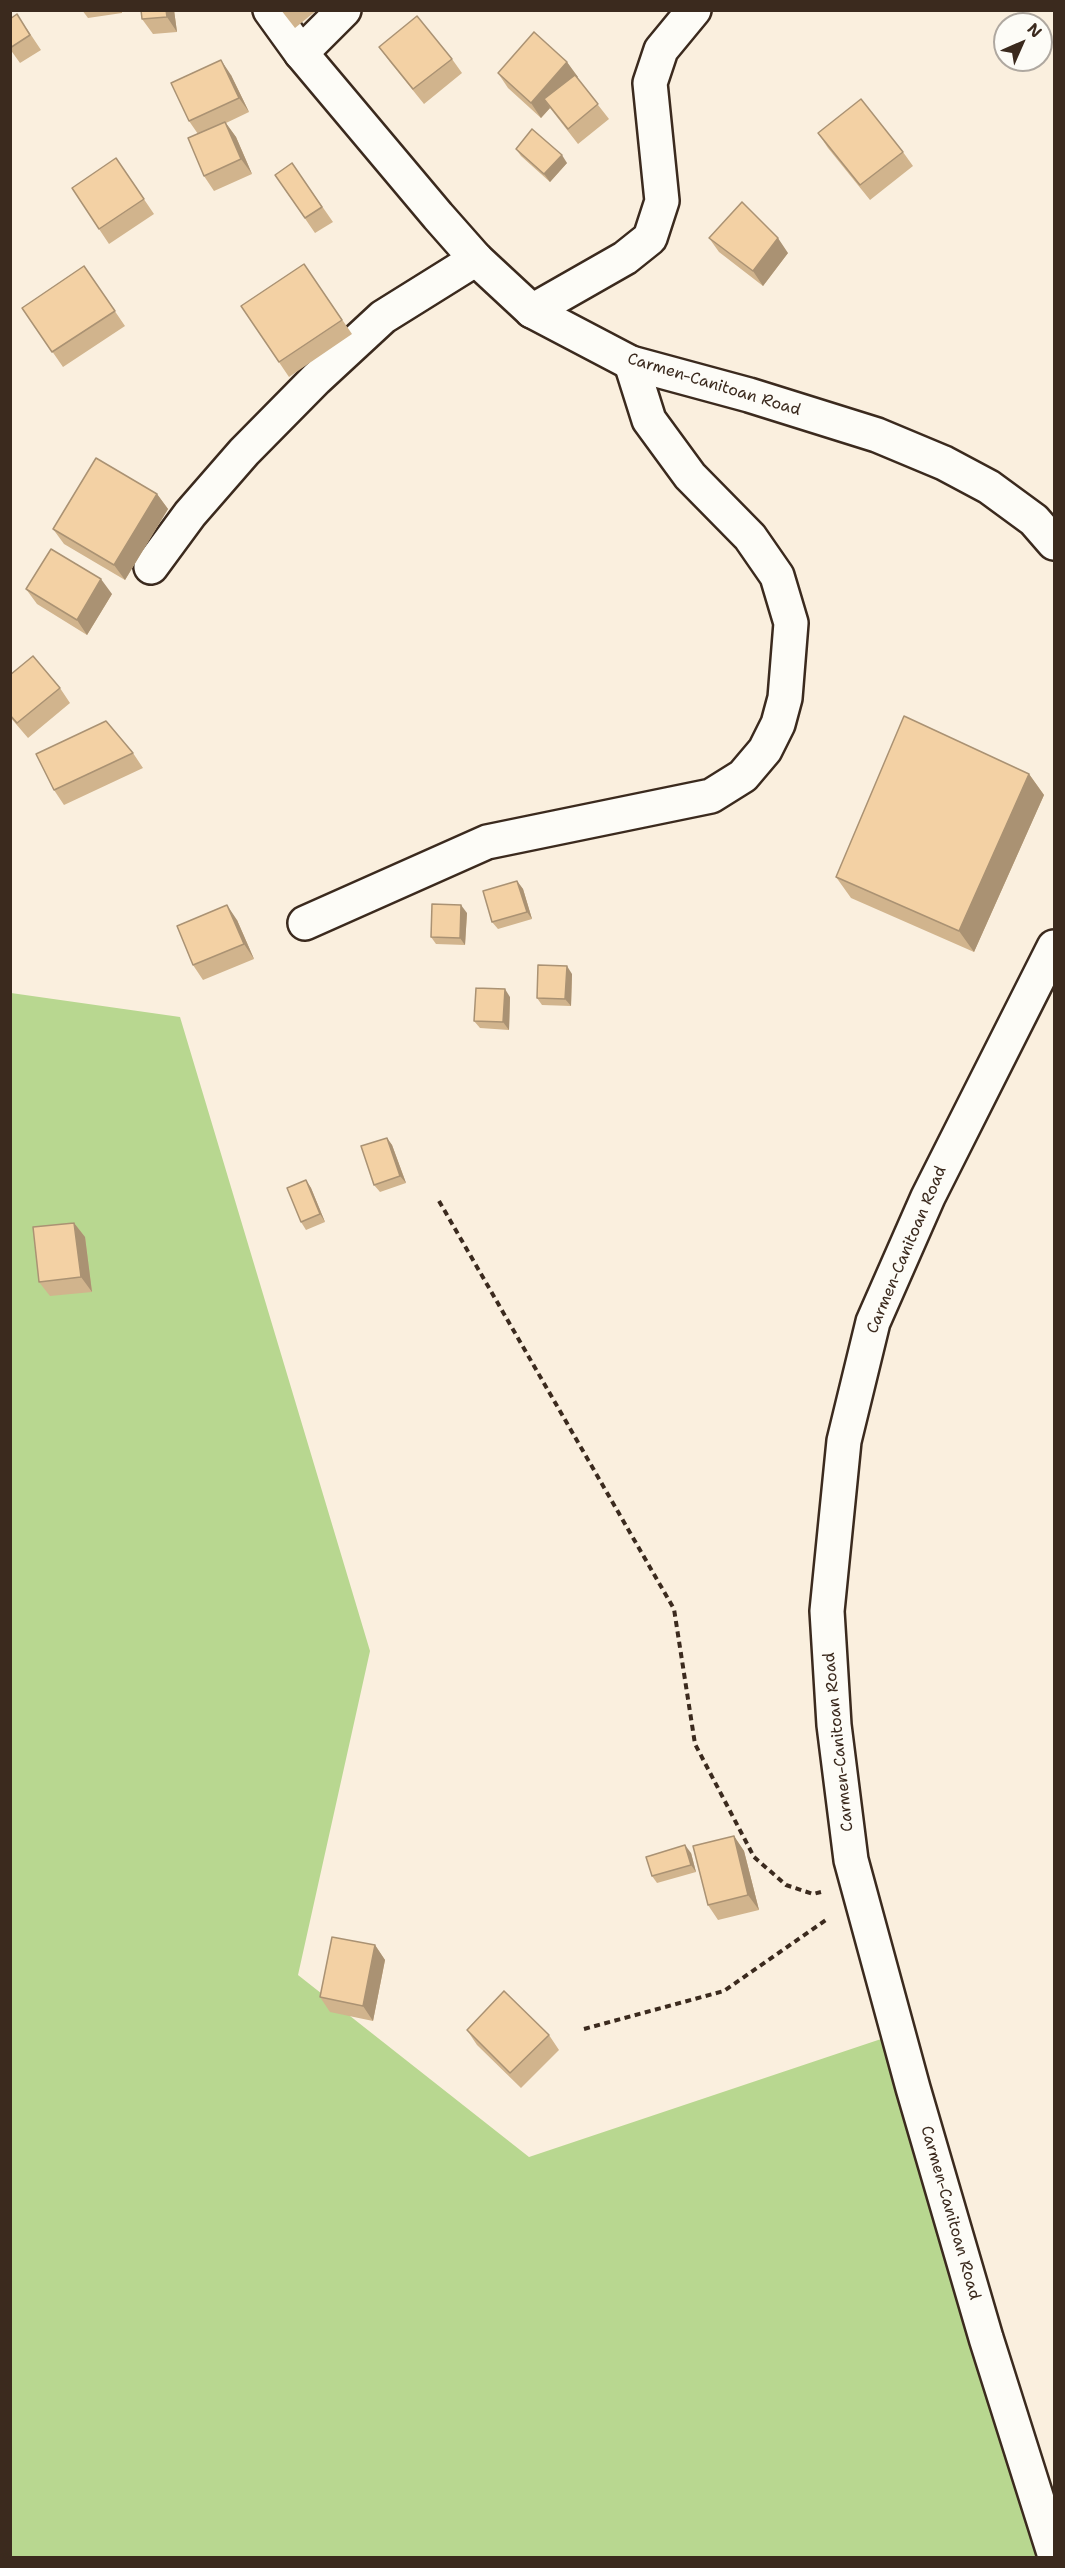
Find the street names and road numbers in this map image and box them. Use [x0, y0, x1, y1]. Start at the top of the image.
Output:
street label: Carmen-Canitoan Road [625, 349, 803, 421]
street label: Carmen-Canitoan Road [863, 1163, 951, 1337]
street label: Carmen-Canitoan Road [820, 1651, 858, 1833]
street label: Carmen-Canitoan Road [916, 2124, 984, 2302]

